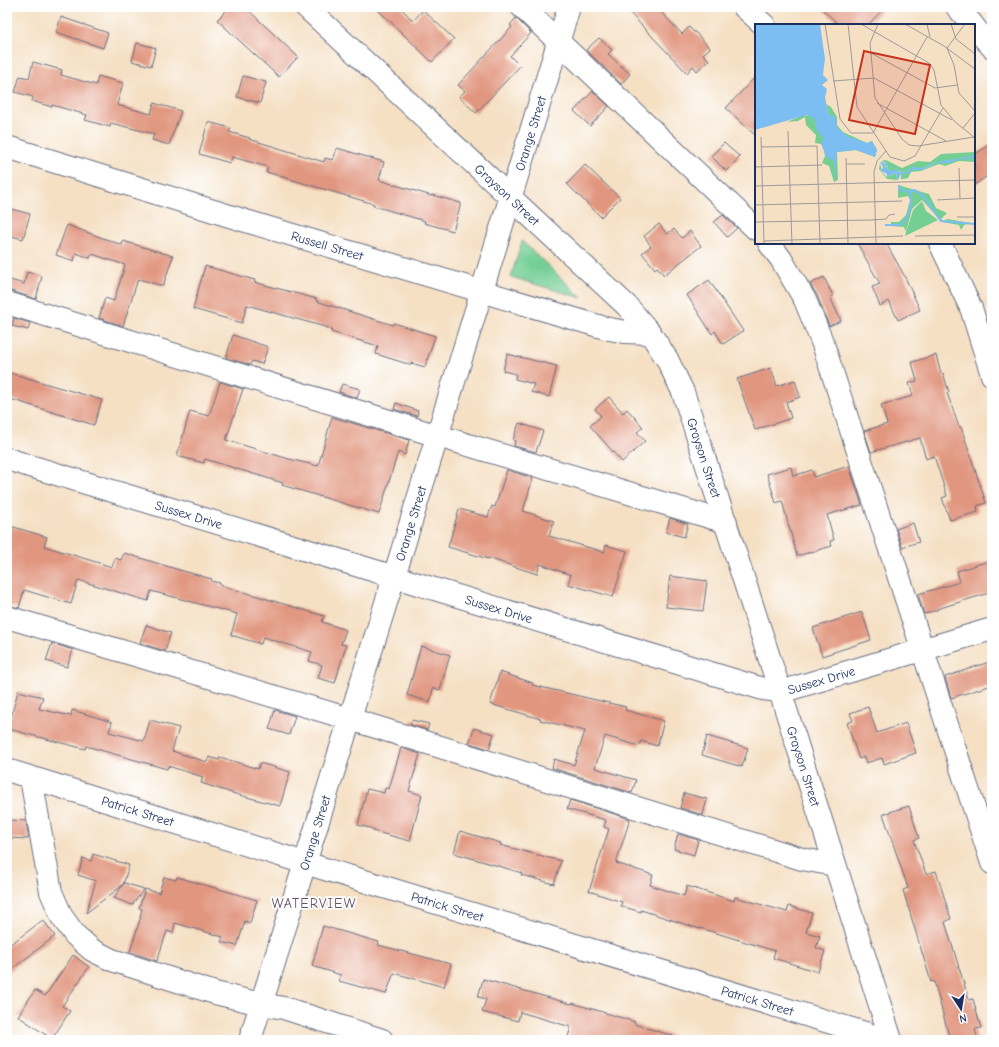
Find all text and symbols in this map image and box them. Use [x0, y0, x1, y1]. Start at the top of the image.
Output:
inset map [755, 24, 975, 244]
street label: Orange Street [512, 93, 549, 173]
street label: Grayson Street [472, 161, 544, 229]
street label: Russell Street [289, 228, 366, 263]
street label: Grayson Street [684, 416, 725, 501]
street label: Orange Street [392, 483, 429, 563]
street label: Sussex Drive [153, 497, 225, 532]
street label: Sussex Drive [463, 591, 535, 626]
street label: Sussex Drive [786, 663, 857, 697]
street label: Grayson Street [784, 724, 824, 809]
street label: Orange Street [296, 792, 334, 872]
street label: Patrick Street [100, 793, 177, 829]
street label: Patrick Street [409, 888, 487, 925]
district label: WATERVIEW [271, 895, 357, 912]
street label: Patrick Street [719, 982, 797, 1019]
north arrow [941, 989, 981, 1029]
text: N [958, 1011, 968, 1025]

